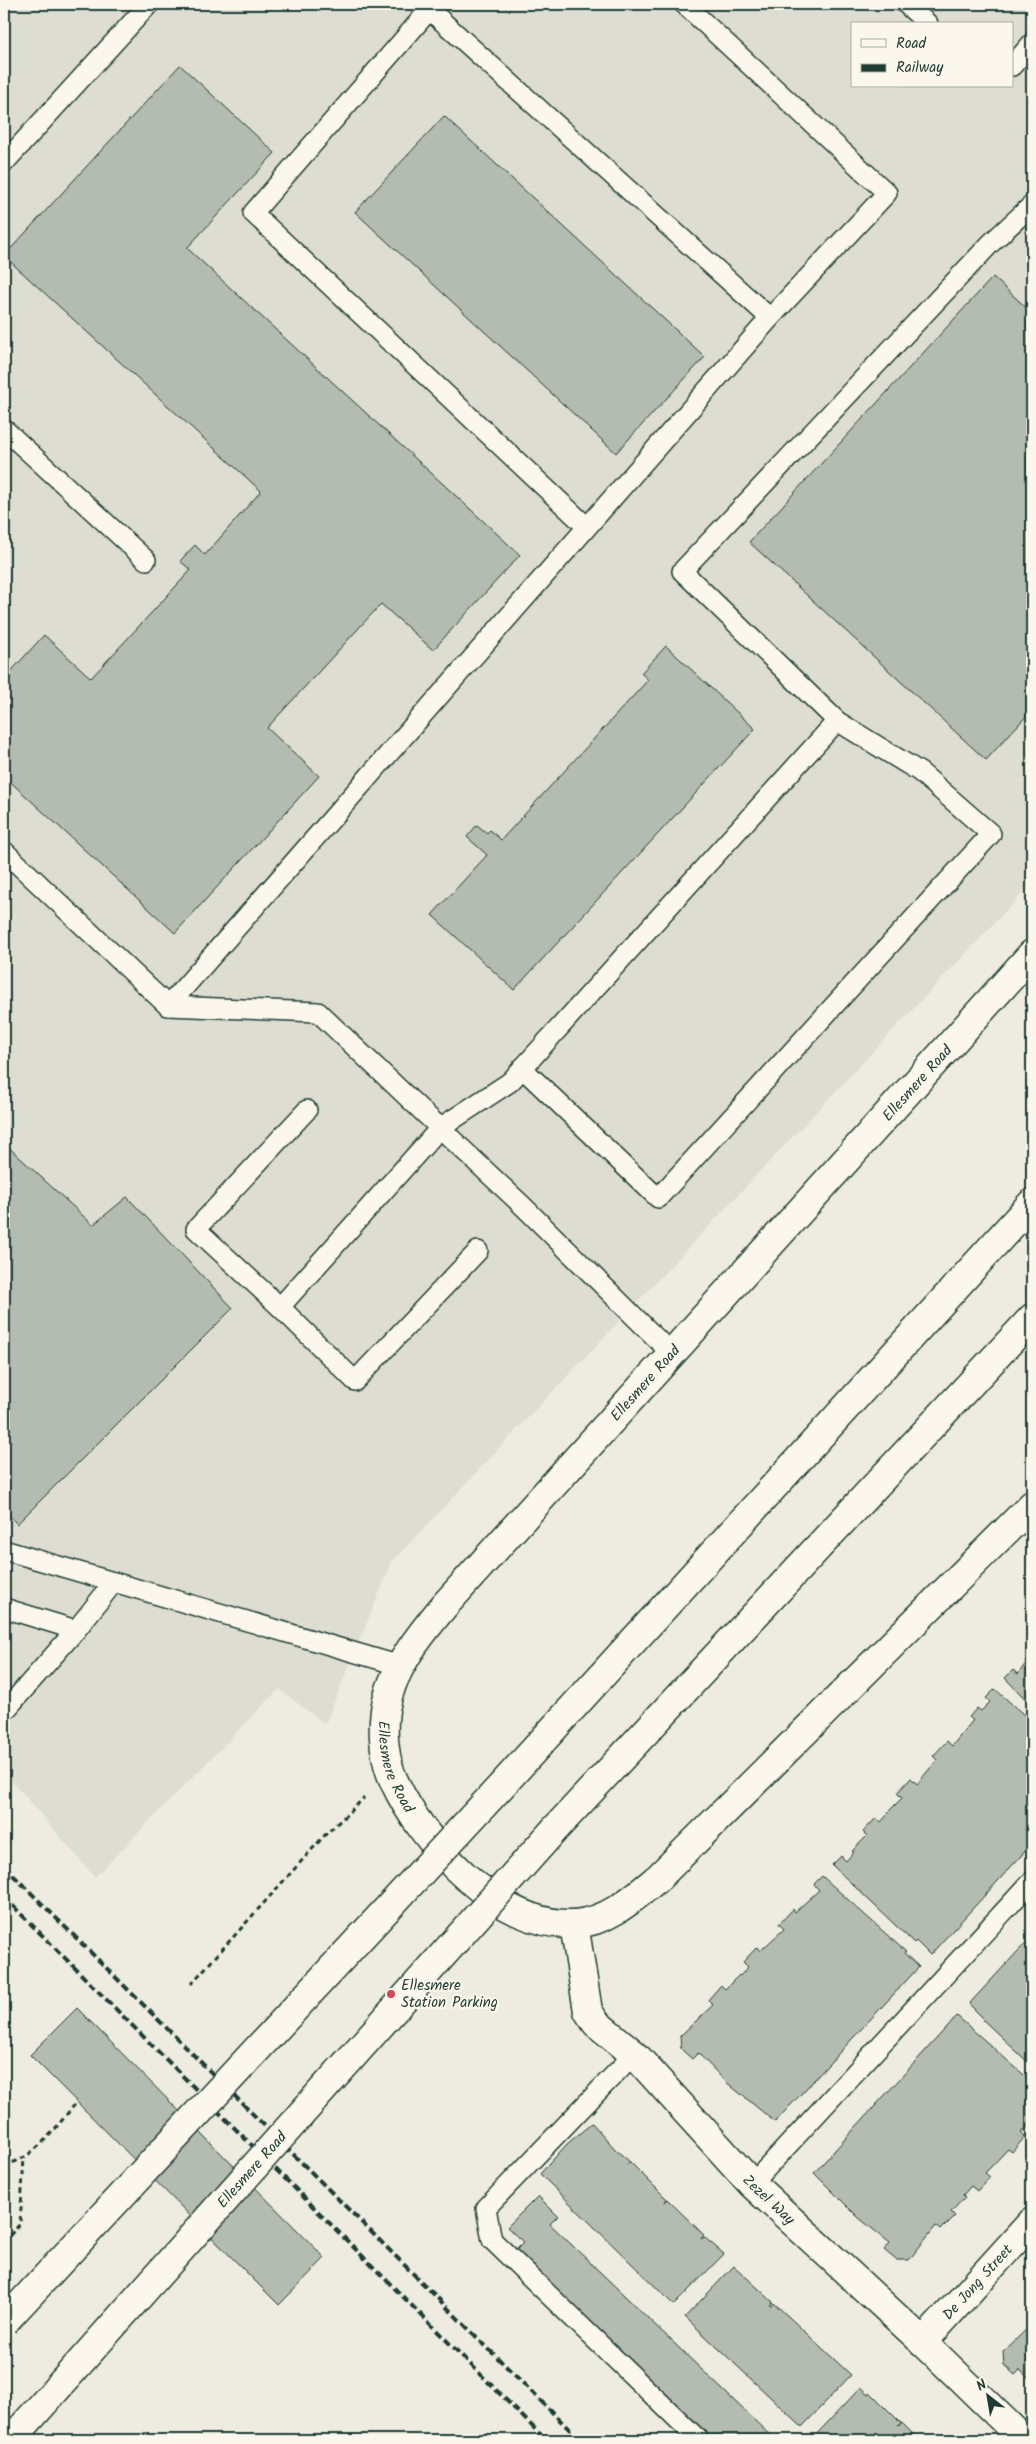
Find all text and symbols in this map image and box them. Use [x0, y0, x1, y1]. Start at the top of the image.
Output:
legend [851, 22, 1014, 88]
text: Road [896, 32, 927, 56]
text: Railway [896, 56, 944, 80]
street label: Ellesmere Road [877, 1040, 959, 1127]
street label: Ellesmere Road [605, 1340, 687, 1427]
street label: Ellesmere Road [371, 1721, 420, 1818]
place label: Ellesmere Station Parking [401, 1974, 498, 2015]
marker: Ellesmere Station Parking [385, 1988, 397, 2000]
street label: Ellesmere Road [212, 2126, 294, 2214]
street label: Zezel Way [736, 2169, 801, 2232]
street label: De Jong Street [937, 2239, 1019, 2326]
north arrow [964, 2372, 1014, 2422]
text: N [972, 2374, 991, 2397]

